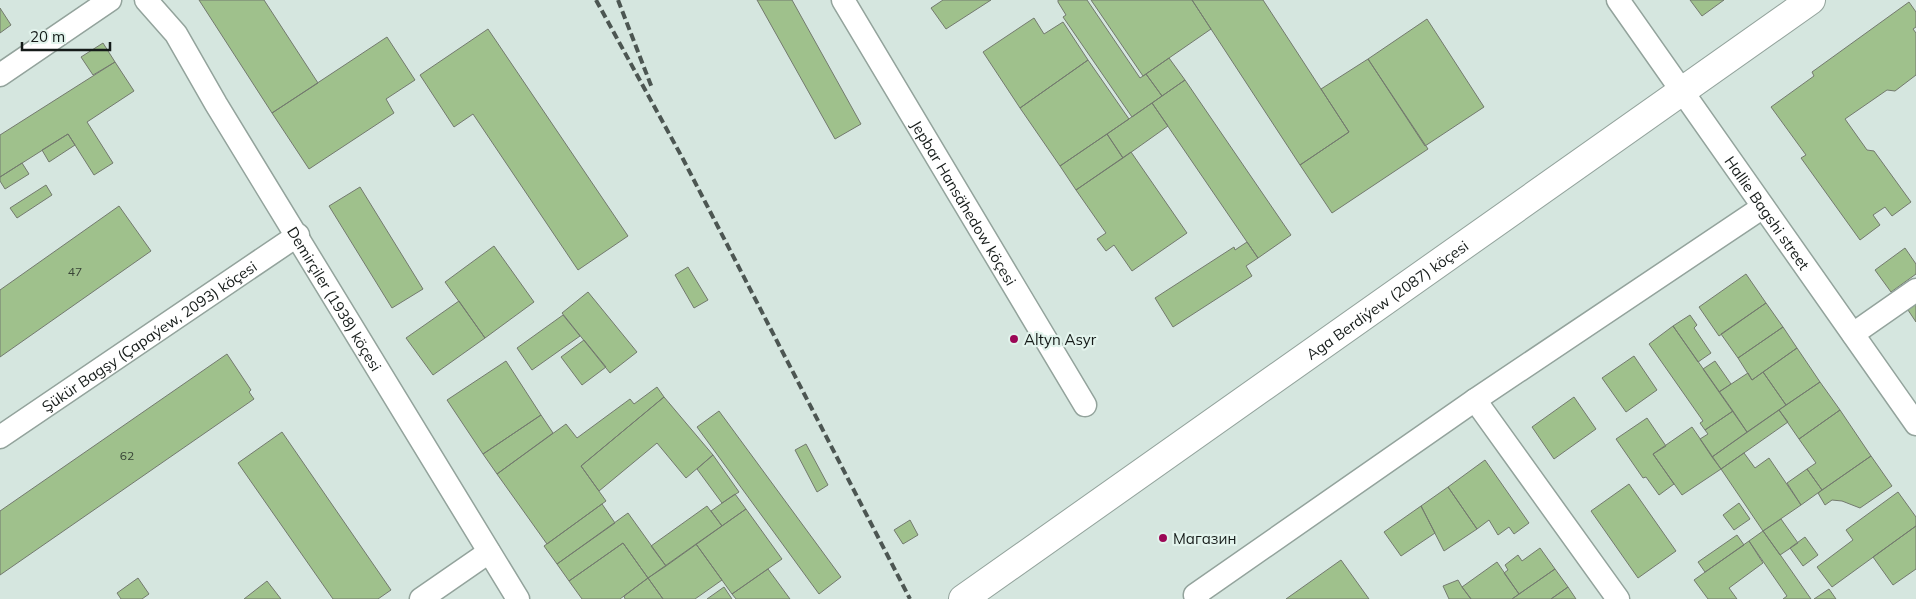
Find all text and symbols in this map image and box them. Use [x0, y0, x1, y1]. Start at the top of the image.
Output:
scale bar [22, 20, 110, 52]
text: 20 m [30, 27, 65, 46]
street label: Jepbar Hansähedow köçesi [907, 116, 1021, 289]
street label: Hallie Bagshi street [1721, 152, 1814, 273]
street label: Demirçiler (1938) köçesi [283, 223, 386, 374]
street label: Aga Berdiýew (2087) köçesi [1302, 236, 1472, 363]
street label: Şükür Bagşy (Çapaýew, 2093) köçesi [38, 256, 260, 416]
house number: 47 [68, 264, 82, 279]
place label: Altyn Asyr [1024, 330, 1097, 349]
marker: Altyn Asyr [1008, 333, 1020, 345]
house number: 62 [120, 448, 134, 463]
place label: Магазин [1173, 529, 1236, 548]
marker: Магазин [1157, 532, 1169, 544]

